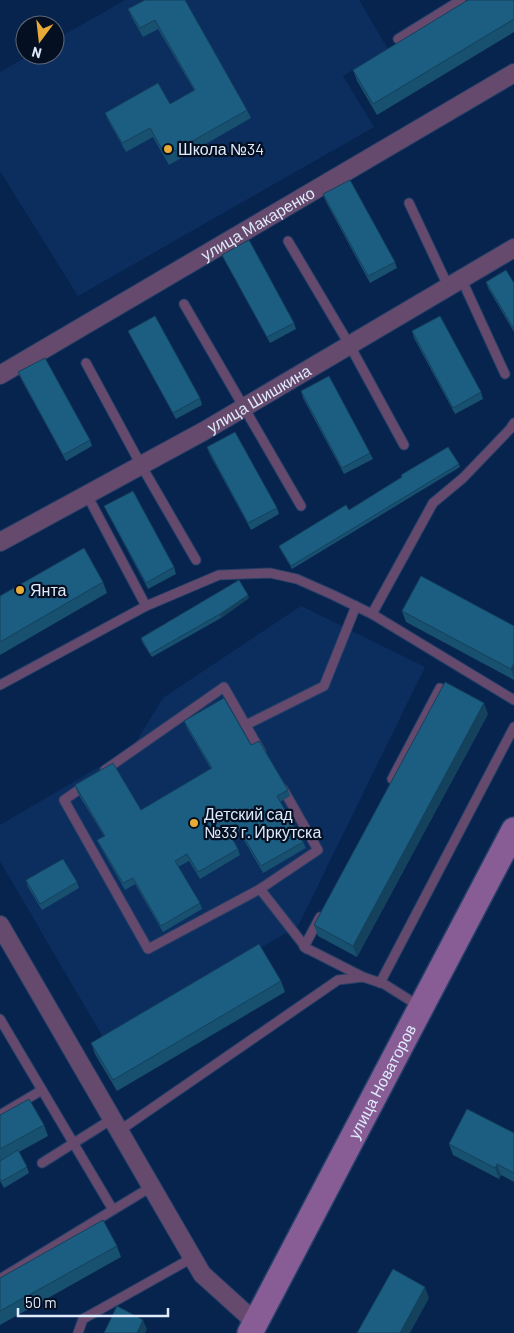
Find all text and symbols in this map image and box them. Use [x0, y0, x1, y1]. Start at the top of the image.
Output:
north arrow [15, 15, 65, 65]
text: N [30, 44, 43, 62]
place label: Школа №34 [178, 139, 264, 158]
marker: Школа №34 [162, 143, 174, 155]
street label: улица Макаренко [197, 182, 318, 264]
street label: улица Шишкина [203, 360, 314, 436]
place label: Янта [30, 580, 67, 599]
marker: Янта [14, 584, 26, 596]
place label: Детский сад №33 г. Иркутска [204, 804, 321, 841]
marker: Детский сад №33 г. Иркутска [188, 817, 200, 829]
street label: улица Новаторов [344, 1021, 419, 1142]
scale bar [18, 1286, 168, 1318]
text: 50 m [25, 1293, 57, 1311]

